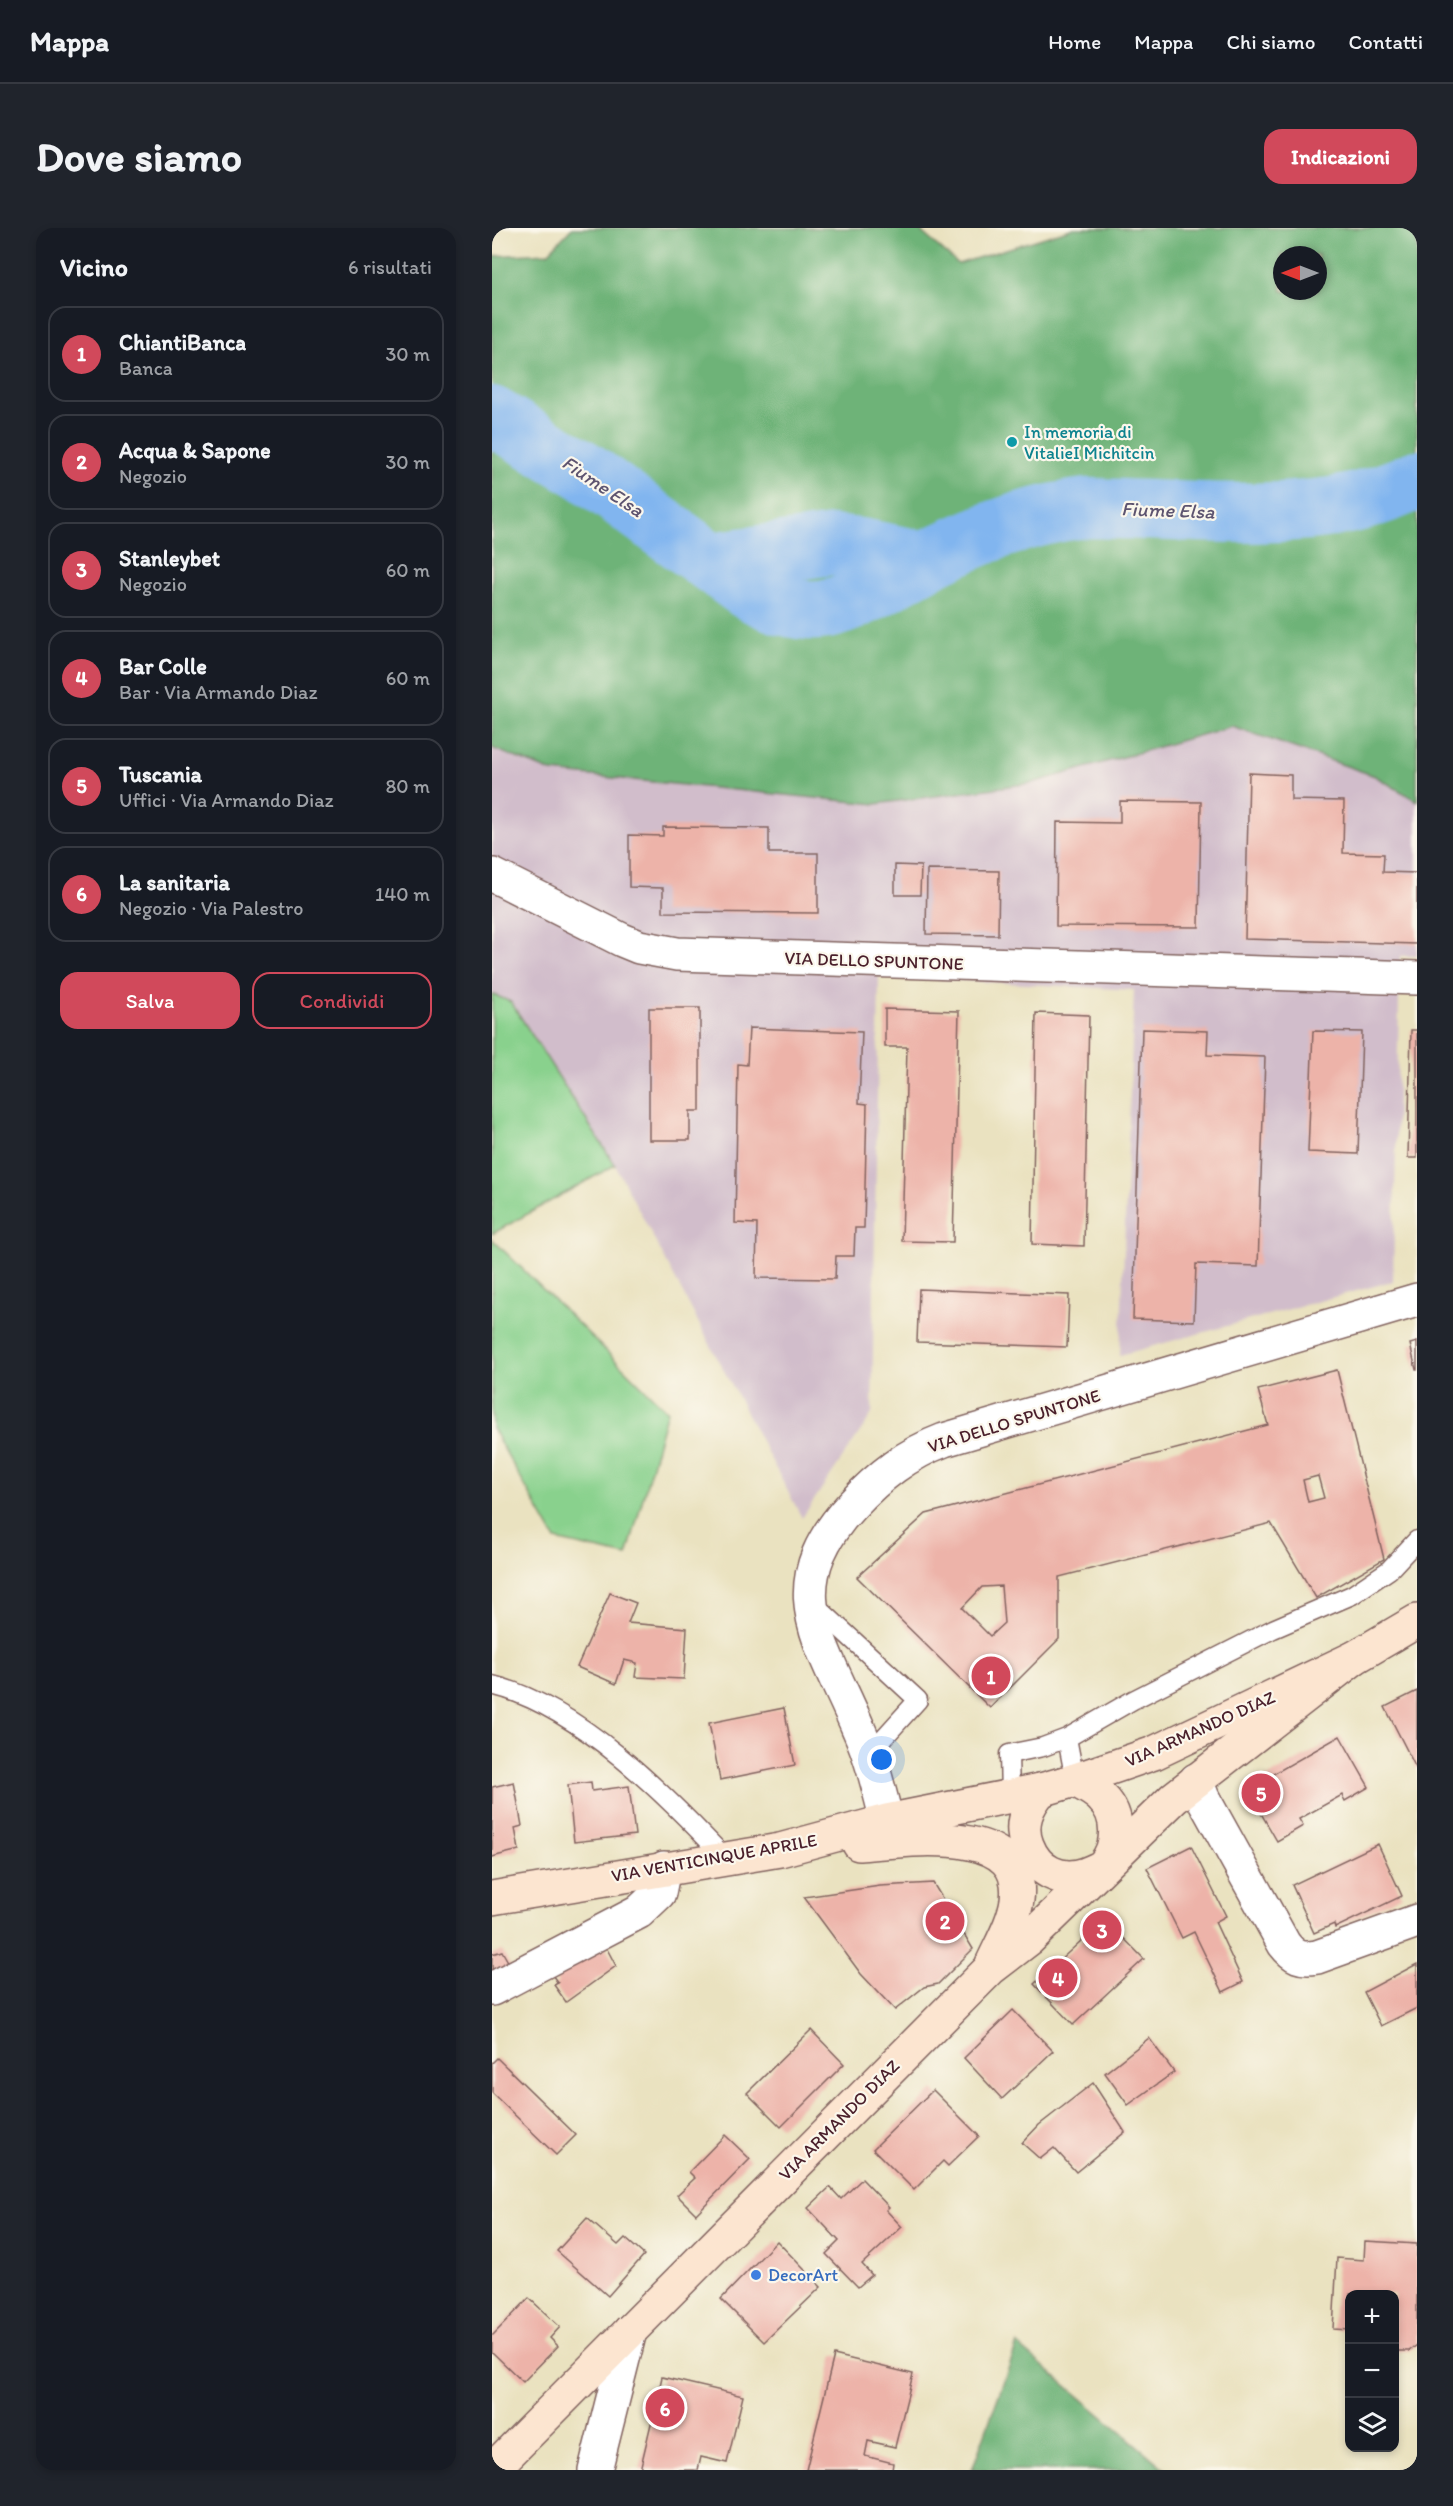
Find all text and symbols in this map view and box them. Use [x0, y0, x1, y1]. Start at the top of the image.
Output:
text: Mappa [30, 24, 109, 58]
text: Home [1048, 29, 1101, 54]
text: Mappa [1134, 29, 1193, 54]
text: Chi siamo [1226, 29, 1315, 54]
text: Contatti [1348, 29, 1423, 54]
button: Indicazioni [1264, 129, 1417, 184]
text: Dove siamo [36, 131, 242, 182]
north arrow [1273, 246, 1327, 300]
text: Vicino [60, 251, 128, 283]
text: 6 risultati [348, 255, 432, 279]
text: ChiantiBanca [119, 329, 246, 356]
text: 1 [77, 342, 86, 366]
text: 30 m [385, 342, 430, 366]
text: Banca [119, 356, 173, 380]
place label: In memoria di VitalieI Michitcin [1024, 421, 1155, 464]
marker: In memoria di VitalieI Michitcin [1005, 435, 1019, 449]
text: Acqua & Sapone [119, 437, 271, 464]
text: 2 [76, 450, 87, 474]
text: 30 m [385, 450, 430, 474]
water label: Fiume Elsa [558, 450, 649, 522]
text: Negozio [119, 464, 187, 488]
water label: Fiume Elsa [1121, 496, 1216, 524]
text: Stanleybet [119, 545, 220, 572]
text: 3 [76, 558, 87, 582]
text: 60 m [386, 558, 430, 582]
text: Negozio [119, 572, 187, 596]
text: Bar Colle [119, 653, 207, 680]
text: 4 [75, 666, 88, 690]
text: 60 m [386, 666, 430, 690]
text: Bar · Via Armando Diaz [119, 680, 318, 704]
text: Tuscania [119, 761, 202, 788]
text: 5 [76, 774, 87, 798]
text: 80 m [385, 774, 430, 798]
text: Uffici · Via Armando Diaz [119, 788, 334, 812]
text: La sanitaria [119, 869, 230, 896]
text: 6 [76, 882, 87, 906]
text: 140 m [375, 882, 430, 906]
text: Negozio · Via Palestro [119, 896, 303, 920]
street label: VIA DELLO SPUNTONE [784, 947, 964, 975]
button: Salva [60, 972, 240, 1029]
button: Condividi [252, 972, 432, 1029]
street label: VIA DELLO SPUNTONE [925, 1384, 1103, 1458]
pin: 1 [972, 1654, 1010, 1698]
street label: VIA ARMANDO DIAZ [1121, 1686, 1279, 1772]
your location [867, 1745, 896, 1774]
pin: 5 [1242, 1770, 1280, 1816]
street label: VIA VENTICINQUE APRILE [609, 1829, 819, 1887]
pin: 2 [926, 1898, 964, 1944]
pin: 3 [1082, 1908, 1122, 1952]
pin: 4 [1038, 1956, 1078, 2000]
street label: VIA ARMANDO DIAZ [774, 2055, 904, 2185]
place label: DecorArt [768, 2264, 839, 2286]
marker: DecorArt [749, 2268, 763, 2282]
map controls [1345, 2290, 1399, 2452]
button: + [1345, 2290, 1399, 2344]
button: − [1345, 2344, 1399, 2398]
pin: 6 [646, 2386, 684, 2430]
button: layers [1345, 2398, 1399, 2452]

